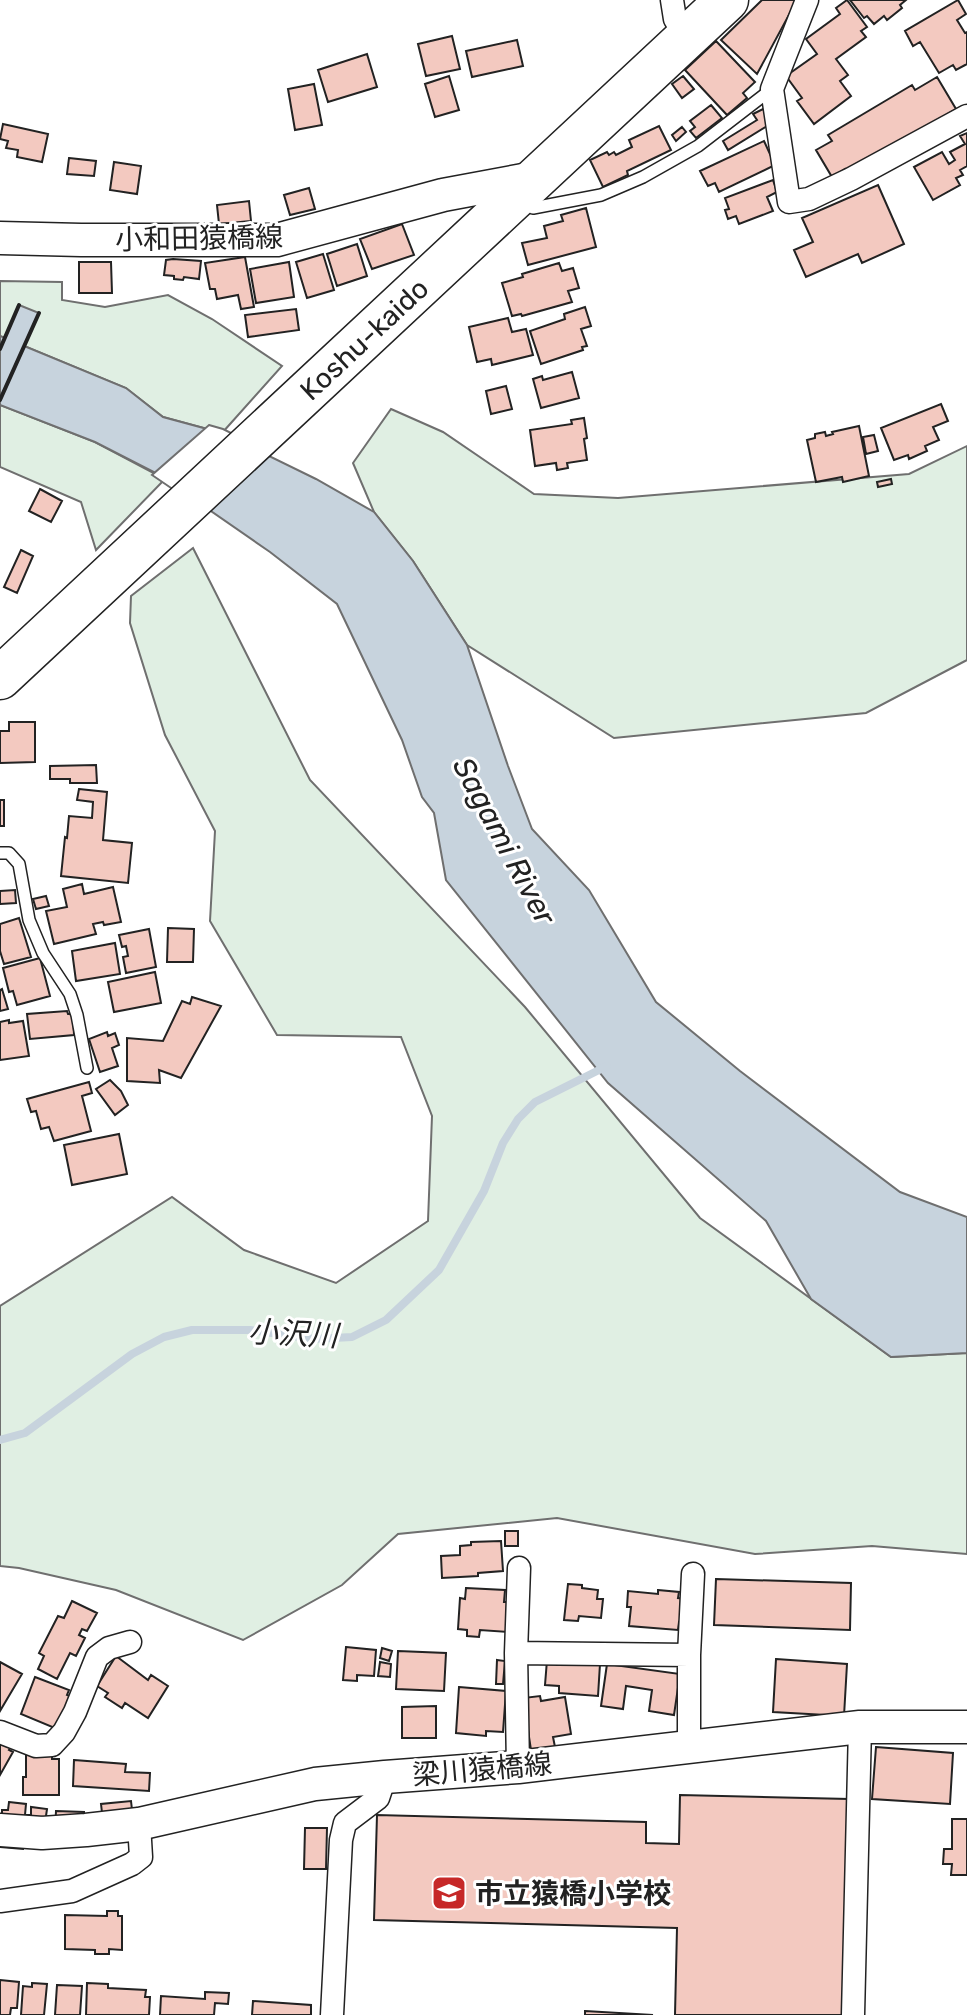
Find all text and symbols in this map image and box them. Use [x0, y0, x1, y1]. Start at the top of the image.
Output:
street label: 小和田猿橋線 [115, 221, 283, 256]
street label: Koshu-kaido [293, 272, 435, 407]
water label: Sagami River [445, 751, 564, 932]
water label: 小沢川 [247, 1314, 342, 1354]
street label: 梁川猿橋線 [411, 1747, 553, 1792]
school or university icon: 市立猿橋小学校 [430, 1874, 468, 1912]
place label: 市立猿橋小学校 [475, 1877, 671, 1910]

